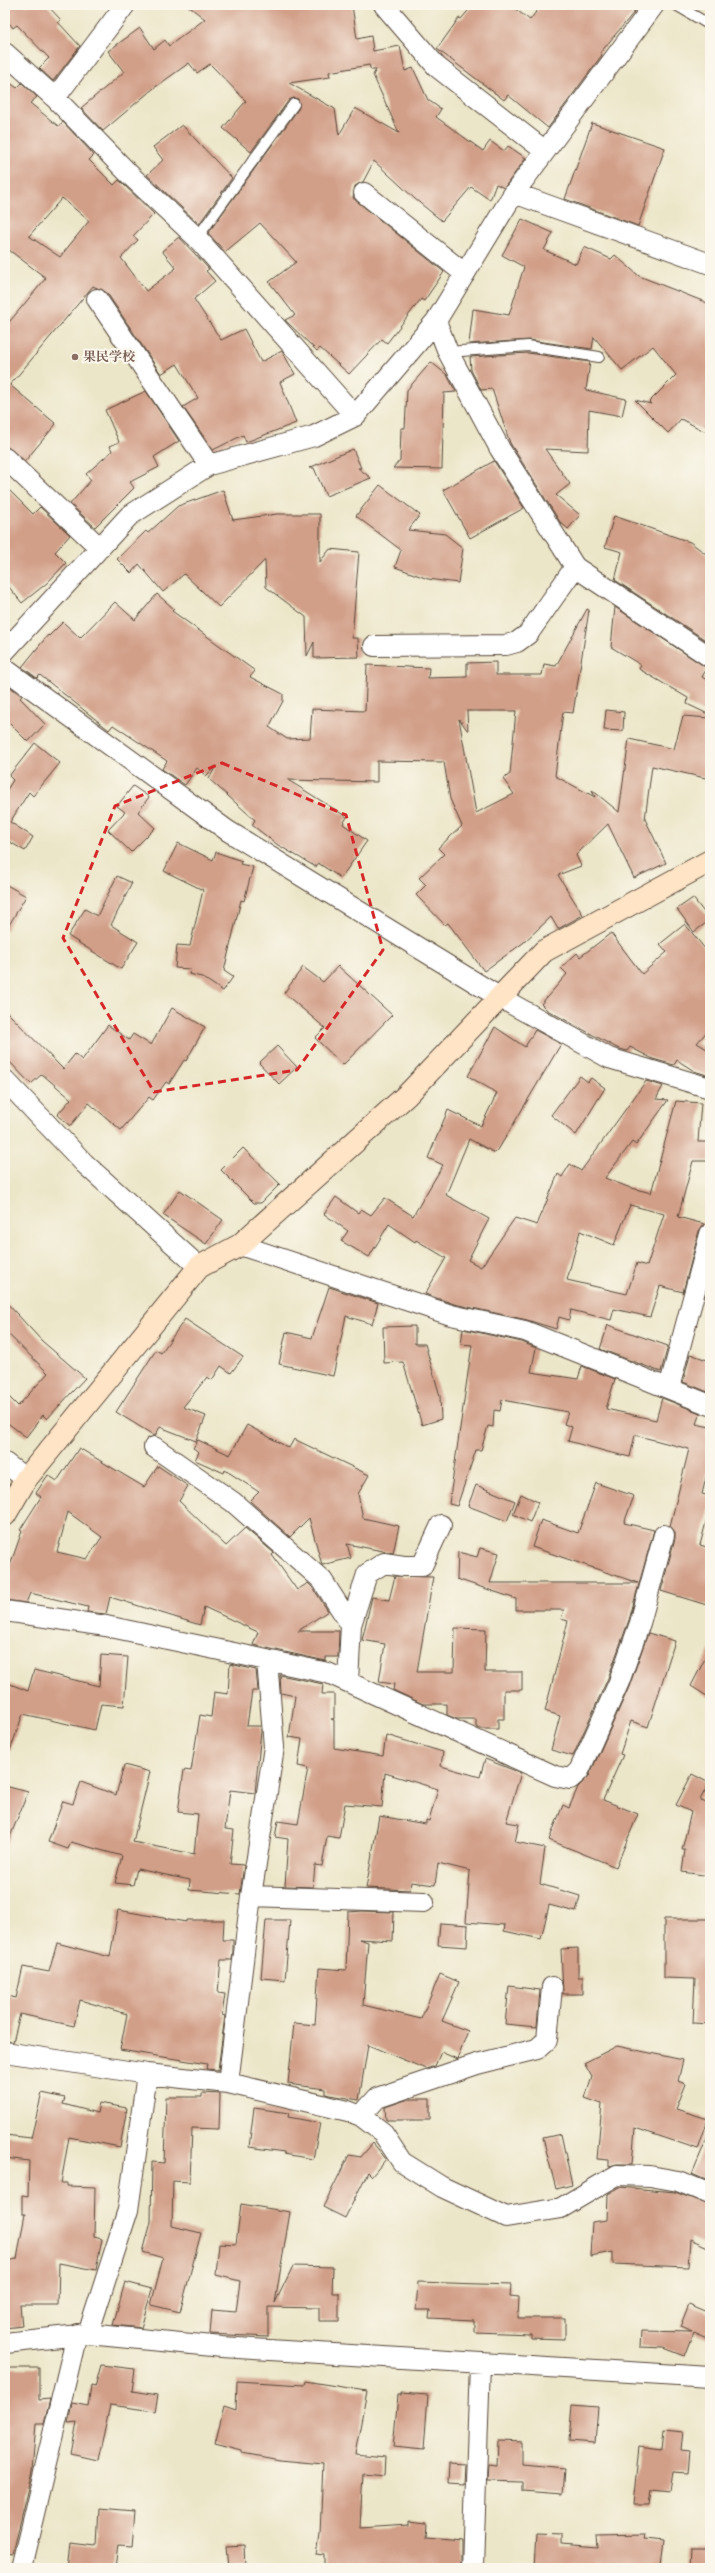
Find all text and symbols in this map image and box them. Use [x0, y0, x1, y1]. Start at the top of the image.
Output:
place label: 果民学校 [83, 349, 135, 365]
marker: 果民学校 [70, 352, 80, 362]

